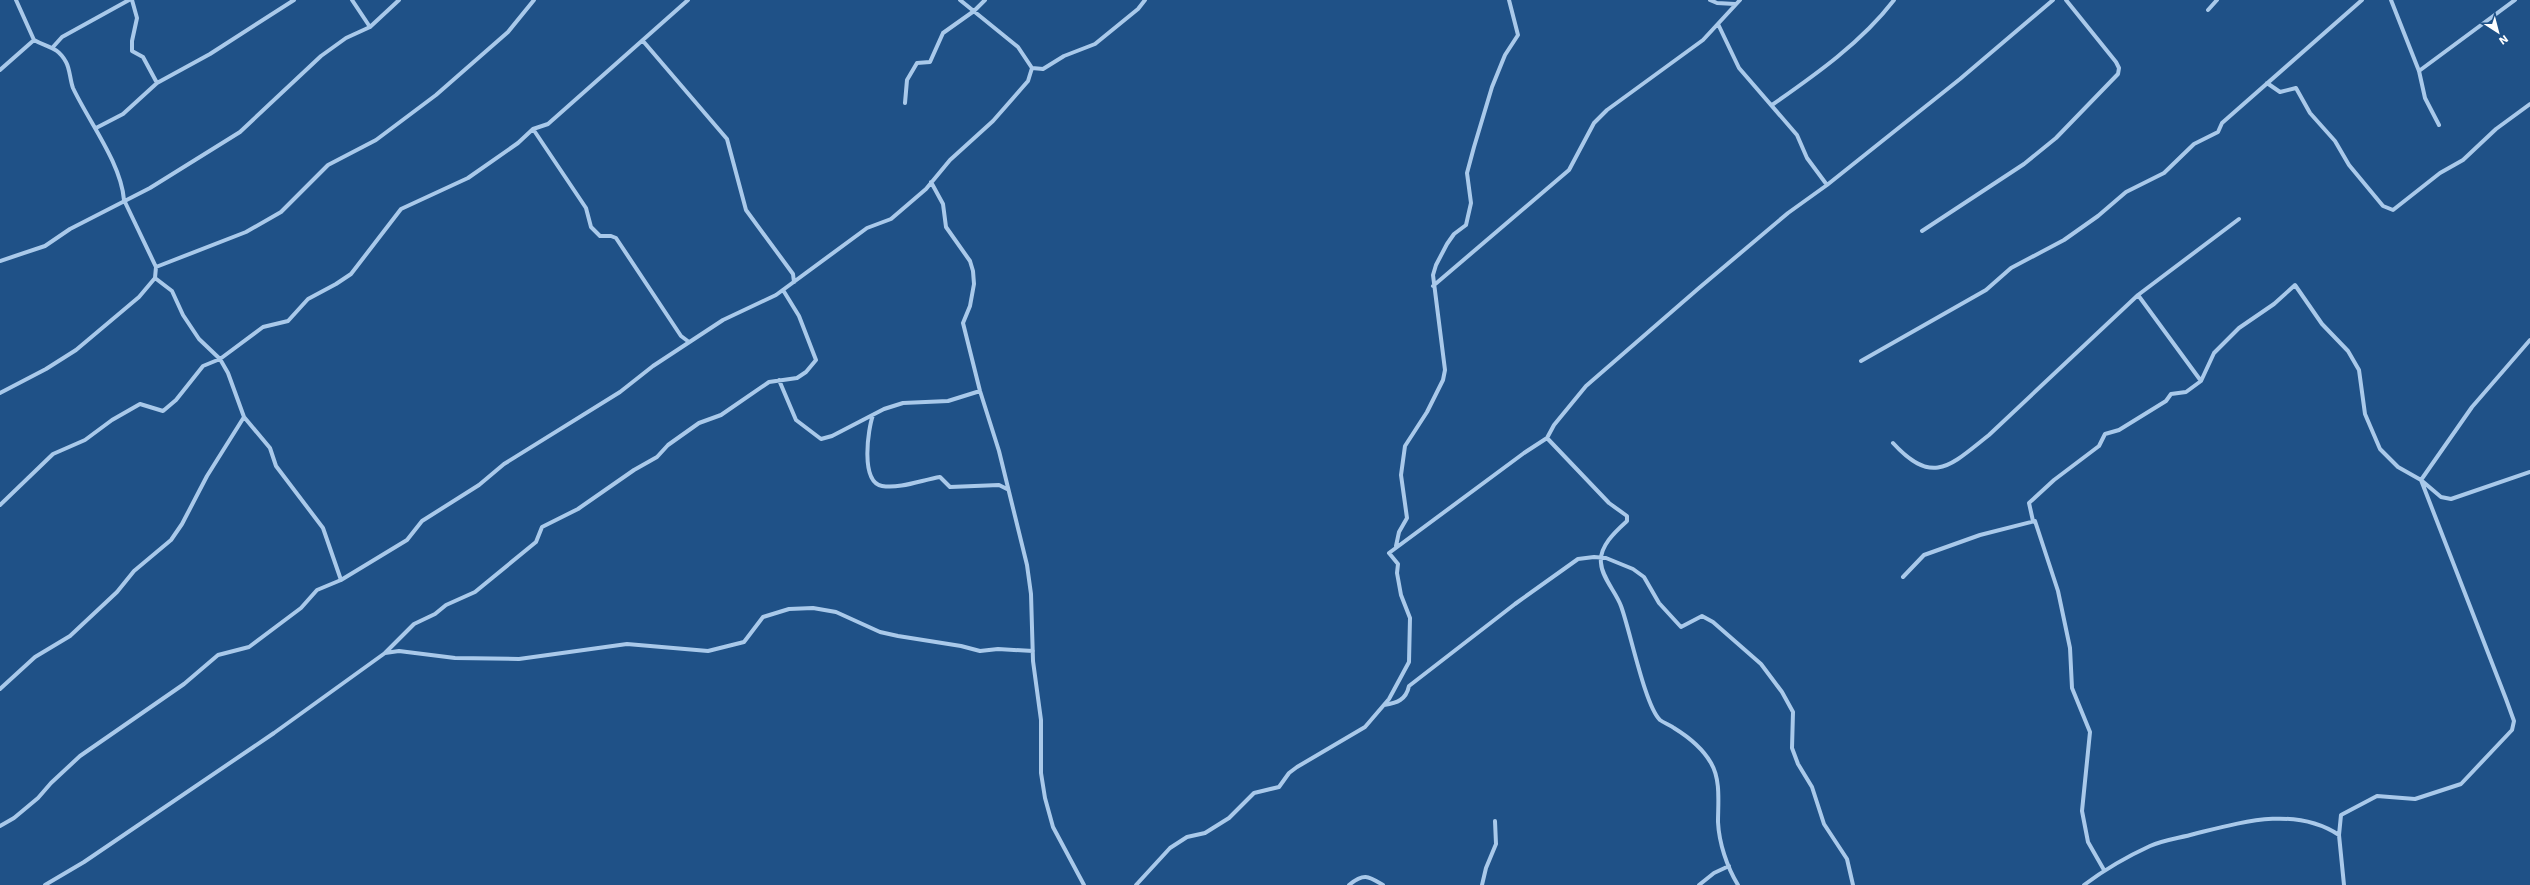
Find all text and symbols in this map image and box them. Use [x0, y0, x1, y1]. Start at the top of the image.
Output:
north arrow [2478, 12, 2518, 52]
text: N [2496, 32, 2511, 47]

